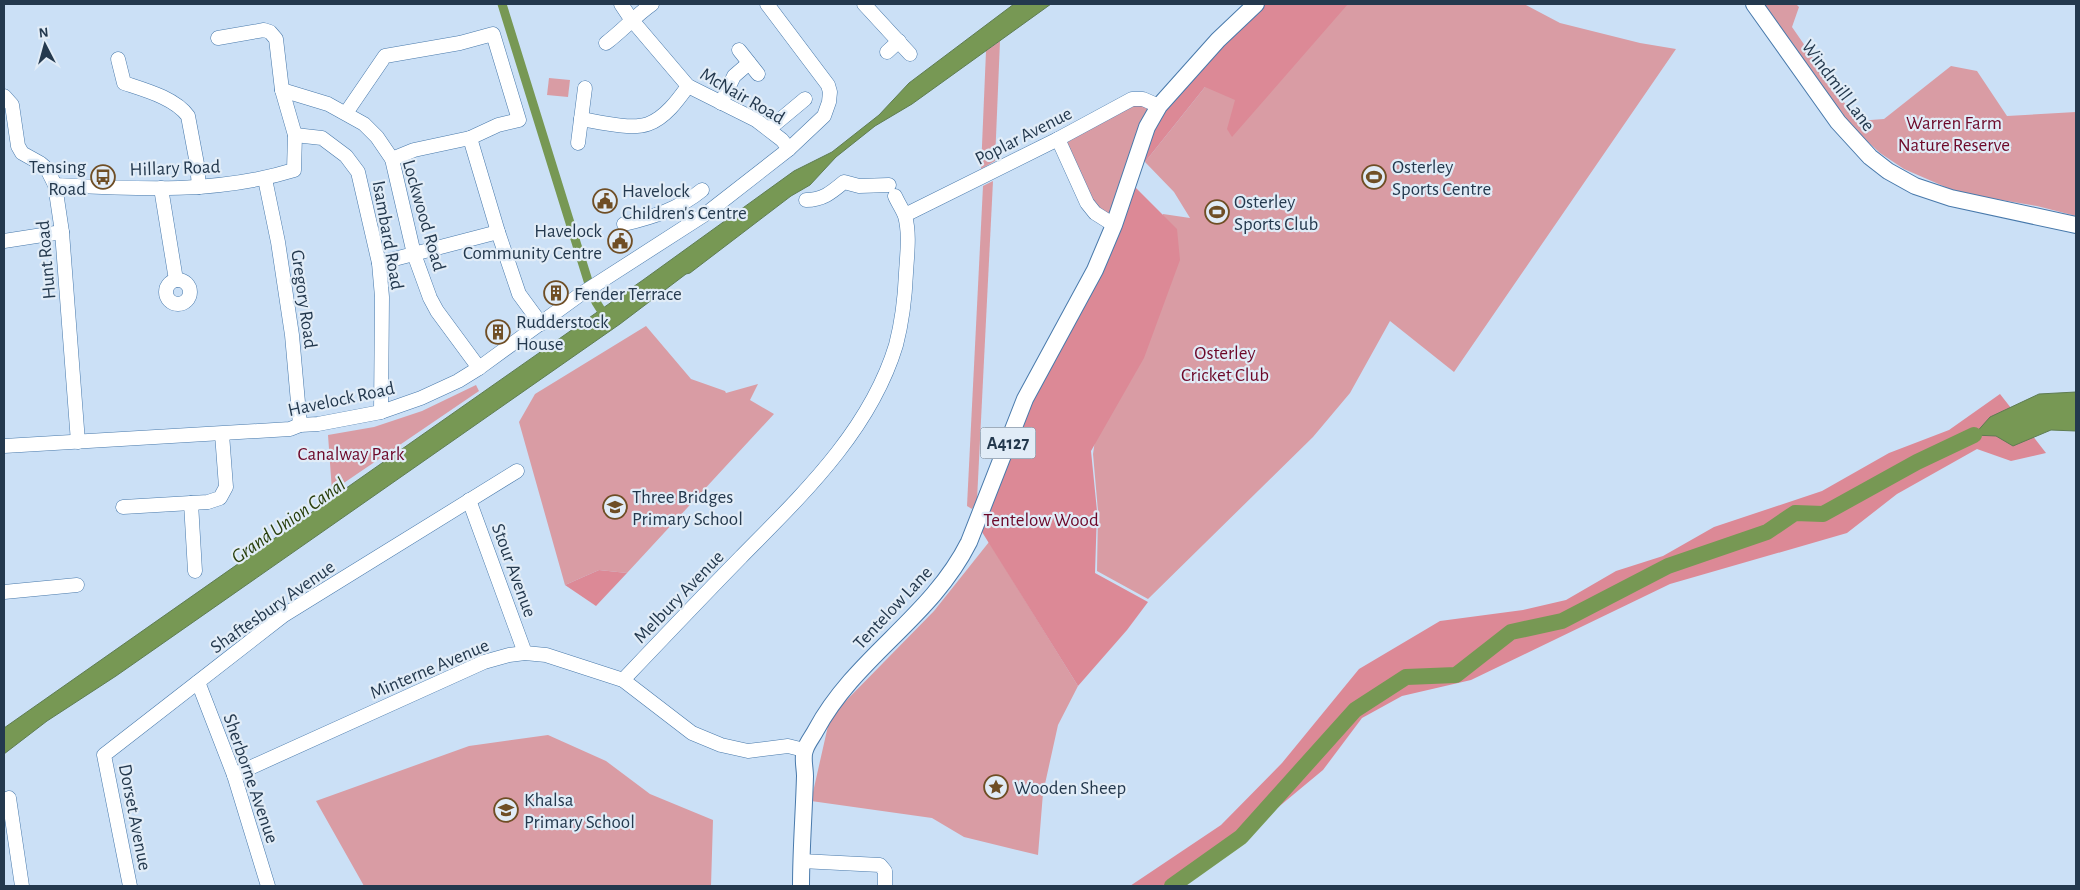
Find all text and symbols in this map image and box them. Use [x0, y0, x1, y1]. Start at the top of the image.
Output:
north arrow [20, 20, 70, 70]
text: N [38, 26, 49, 41]
street label: Windmill Lane [1798, 37, 1878, 135]
street label: McNair Road [697, 64, 788, 128]
street label: Poplar Avenue [972, 104, 1075, 169]
park label: Warren Farm Nature Reserve [1898, 114, 2010, 155]
street label: Hillary Road [129, 157, 221, 180]
place label: Tensing Road [29, 158, 87, 199]
street label: Lockwood Road [399, 158, 449, 273]
place label: Osterley Sports Centre [1392, 158, 1491, 199]
bus stop icon: Tensing Road [90, 164, 116, 190]
sports icon: Osterley Sports Centre [1361, 164, 1387, 190]
street label: Isambard Road [369, 179, 407, 292]
place label: Havelock Children's Centre [622, 182, 747, 223]
public building icon: Havelock Children's Centre [592, 188, 618, 214]
place label: Osterley Sports Club [1234, 193, 1318, 234]
sports icon: Osterley Sports Club [1204, 199, 1230, 225]
street label: Hunt Road [34, 219, 59, 300]
place label: Havelock Community Centre [463, 222, 602, 263]
public building icon: Havelock Community Centre [607, 228, 633, 254]
street label: Gregory Road [287, 249, 320, 350]
building icon: Fender Terrace [543, 280, 569, 306]
place label: Fender Terrace [574, 285, 682, 304]
place label: Rudderstock House [516, 313, 609, 354]
building icon: Rudderstock House [485, 319, 511, 345]
park label: Osterley Cricket Club [1181, 344, 1269, 385]
street label: Havelock Road [286, 379, 397, 420]
road number: A4127 [980, 428, 1036, 458]
park label: Canalway Park [298, 445, 405, 464]
water label: Grand Union Canal [228, 474, 350, 568]
place label: Three Bridges Primary School [632, 488, 743, 529]
school or university icon: Three Bridges Primary School [602, 494, 628, 520]
park label: Tentelow Wood [983, 511, 1099, 530]
street label: Stour Avenue [488, 521, 539, 620]
street label: Melbury Avenue [630, 547, 728, 647]
street label: Shaftesbury Avenue [207, 557, 339, 657]
street label: Tentelow Lane [850, 563, 936, 653]
street label: Minterne Avenue [367, 636, 492, 703]
street label: Sherborne Avenue [220, 711, 282, 846]
street label: Dorset Avenue [115, 763, 154, 872]
place icon: Wooden Sheep [983, 774, 1009, 800]
place label: Wooden Sheep [1014, 779, 1126, 798]
place label: Khalsa Primary School [524, 791, 635, 832]
school or university icon: Khalsa Primary School [493, 797, 519, 823]

